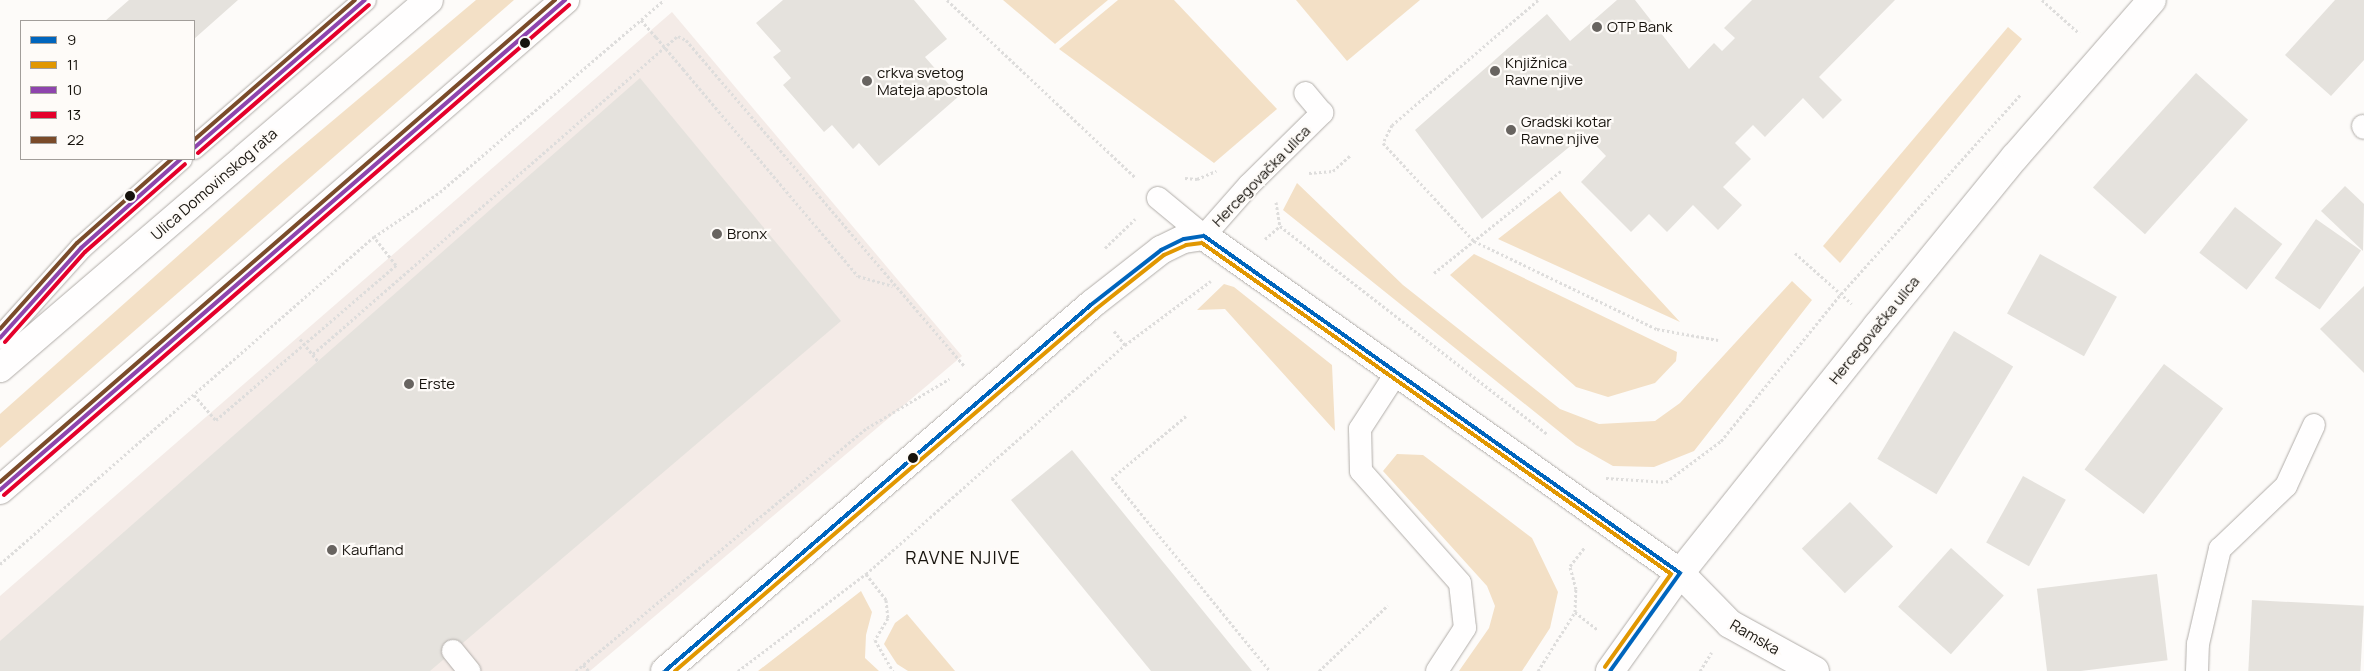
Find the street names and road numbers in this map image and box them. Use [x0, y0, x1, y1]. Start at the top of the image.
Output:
street label: Hercegovačka ulica [1208, 122, 1314, 230]
street label: Ulica Domovinskog rata [147, 124, 281, 244]
street label: Hercegovačka ulica [1825, 272, 1923, 388]
street label: Ramska [1727, 616, 1783, 658]

